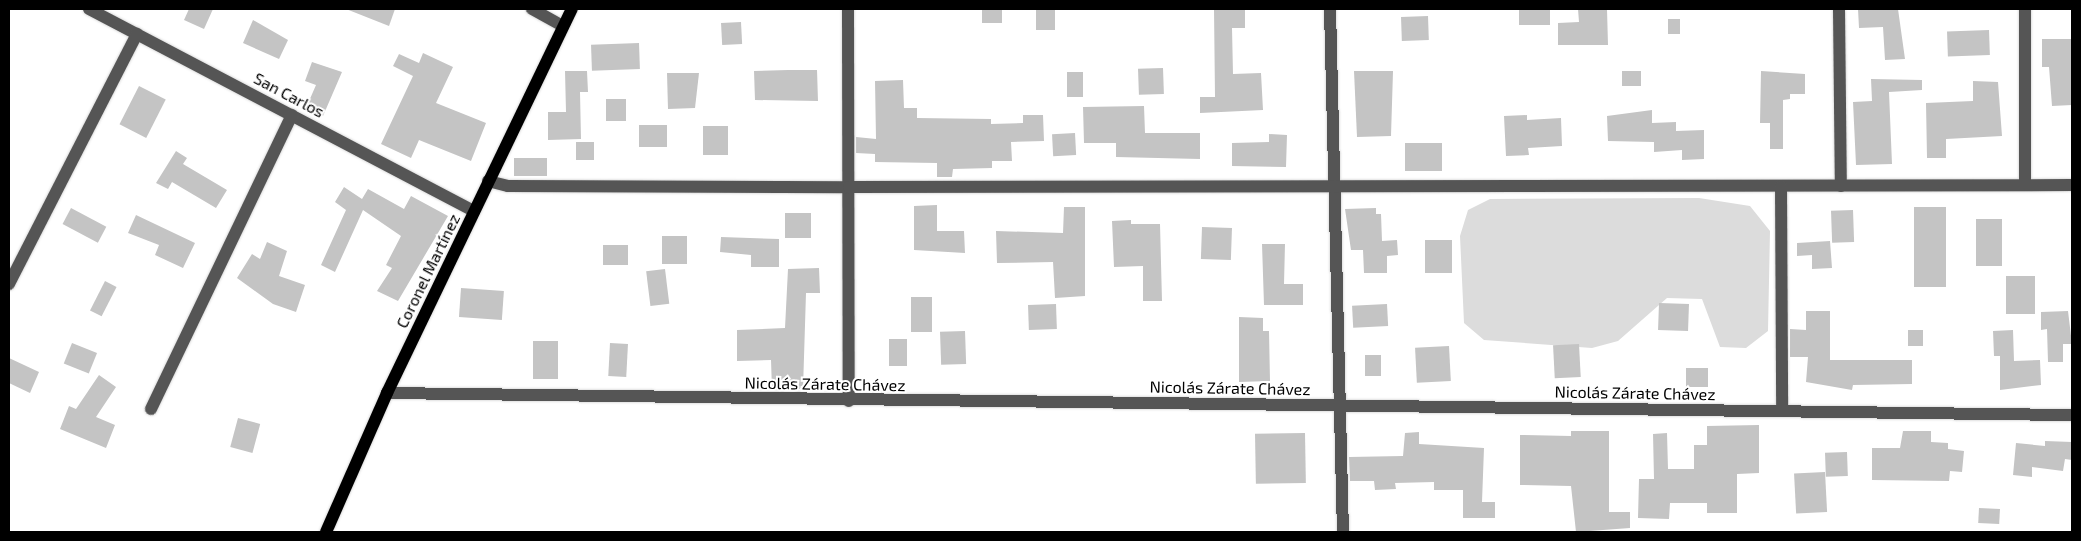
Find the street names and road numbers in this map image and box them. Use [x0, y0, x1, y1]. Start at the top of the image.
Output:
street label: San Carlos [251, 68, 327, 122]
street label: Coronel Martínez [392, 211, 464, 331]
street label: Nicolás Zárate Chávez [744, 373, 906, 395]
street label: Nicolás Zárate Chávez [1149, 377, 1311, 399]
street label: Nicolás Zárate Chávez [1554, 382, 1716, 404]

